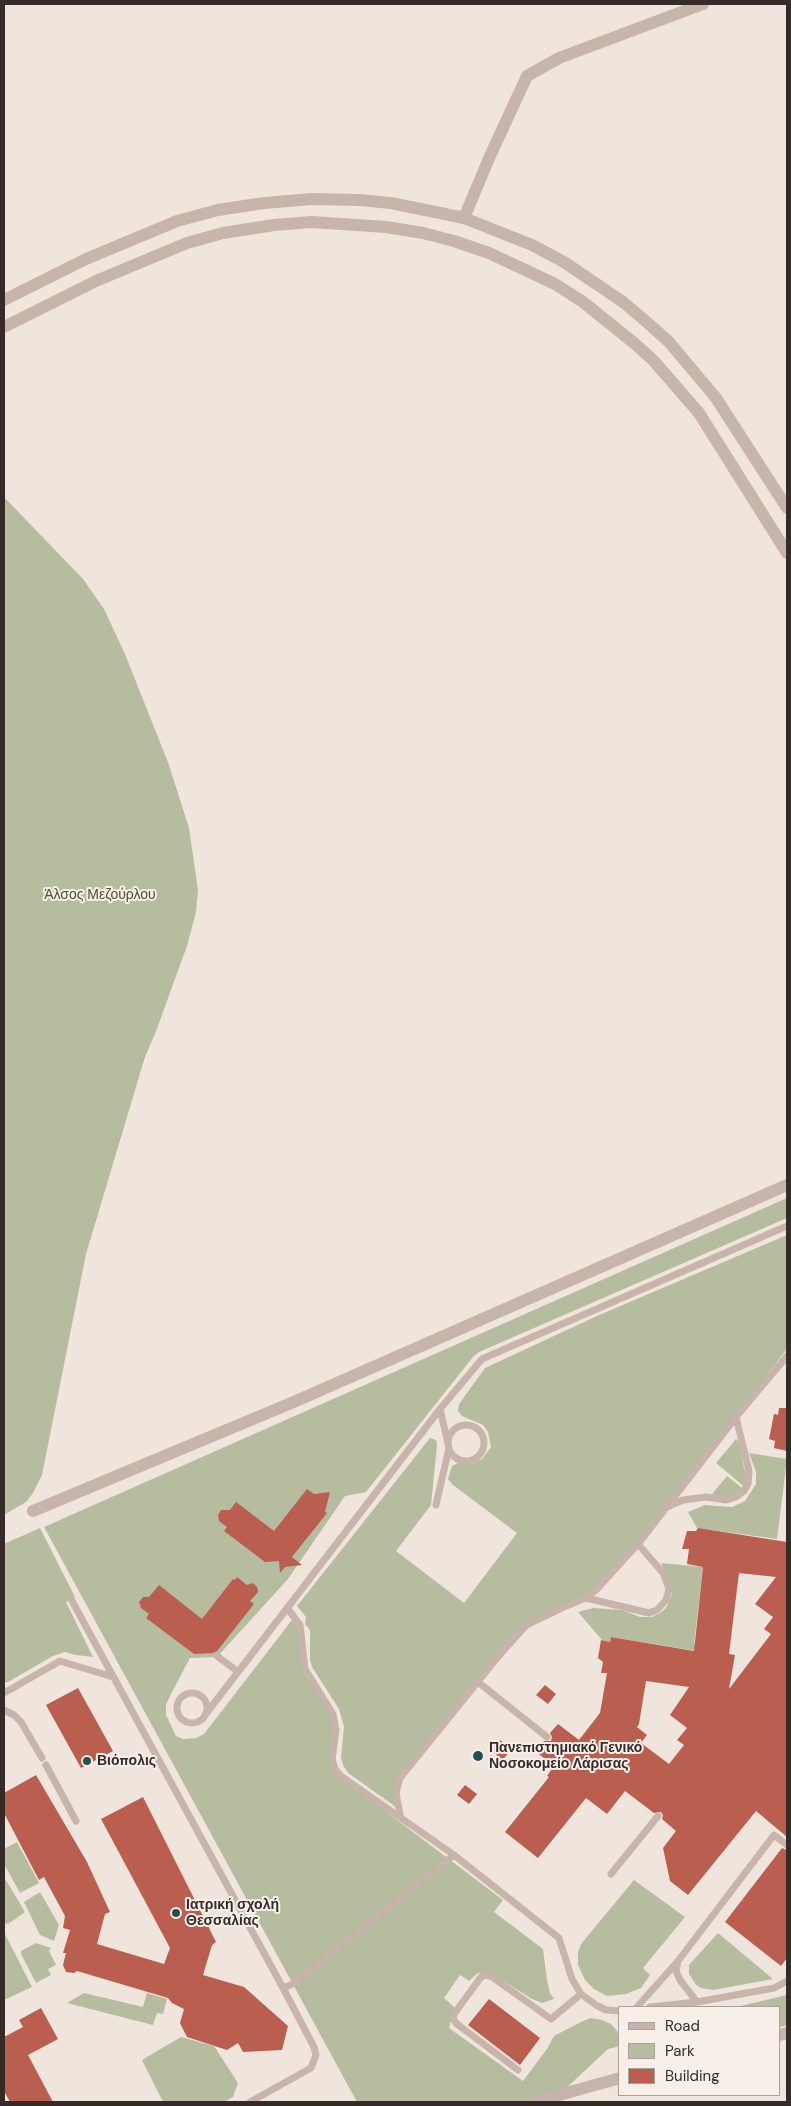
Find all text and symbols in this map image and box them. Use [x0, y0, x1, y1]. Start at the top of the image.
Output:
park label: Άλσος Μεζούρλου [44, 887, 156, 903]
place label: Πανεπιστημιακό Γενικό Νοσοκομείο Λάρισας [489, 1740, 642, 1772]
marker: Πανεπιστημιακό Γενικό Νοσοκομείο Λάρισας [471, 1749, 485, 1763]
place label: Βιόπολις [97, 1753, 156, 1769]
marker: Βιόπολις [81, 1755, 93, 1767]
place label: Ιατρική σχολή Θεσσαλίας [186, 1897, 279, 1930]
marker: Ιατρική σχολή Θεσσαλίας [170, 1907, 182, 1919]
legend [618, 2006, 781, 2096]
text: Road [665, 2016, 700, 2036]
text: Park [665, 2041, 695, 2061]
text: Building [665, 2066, 720, 2086]

